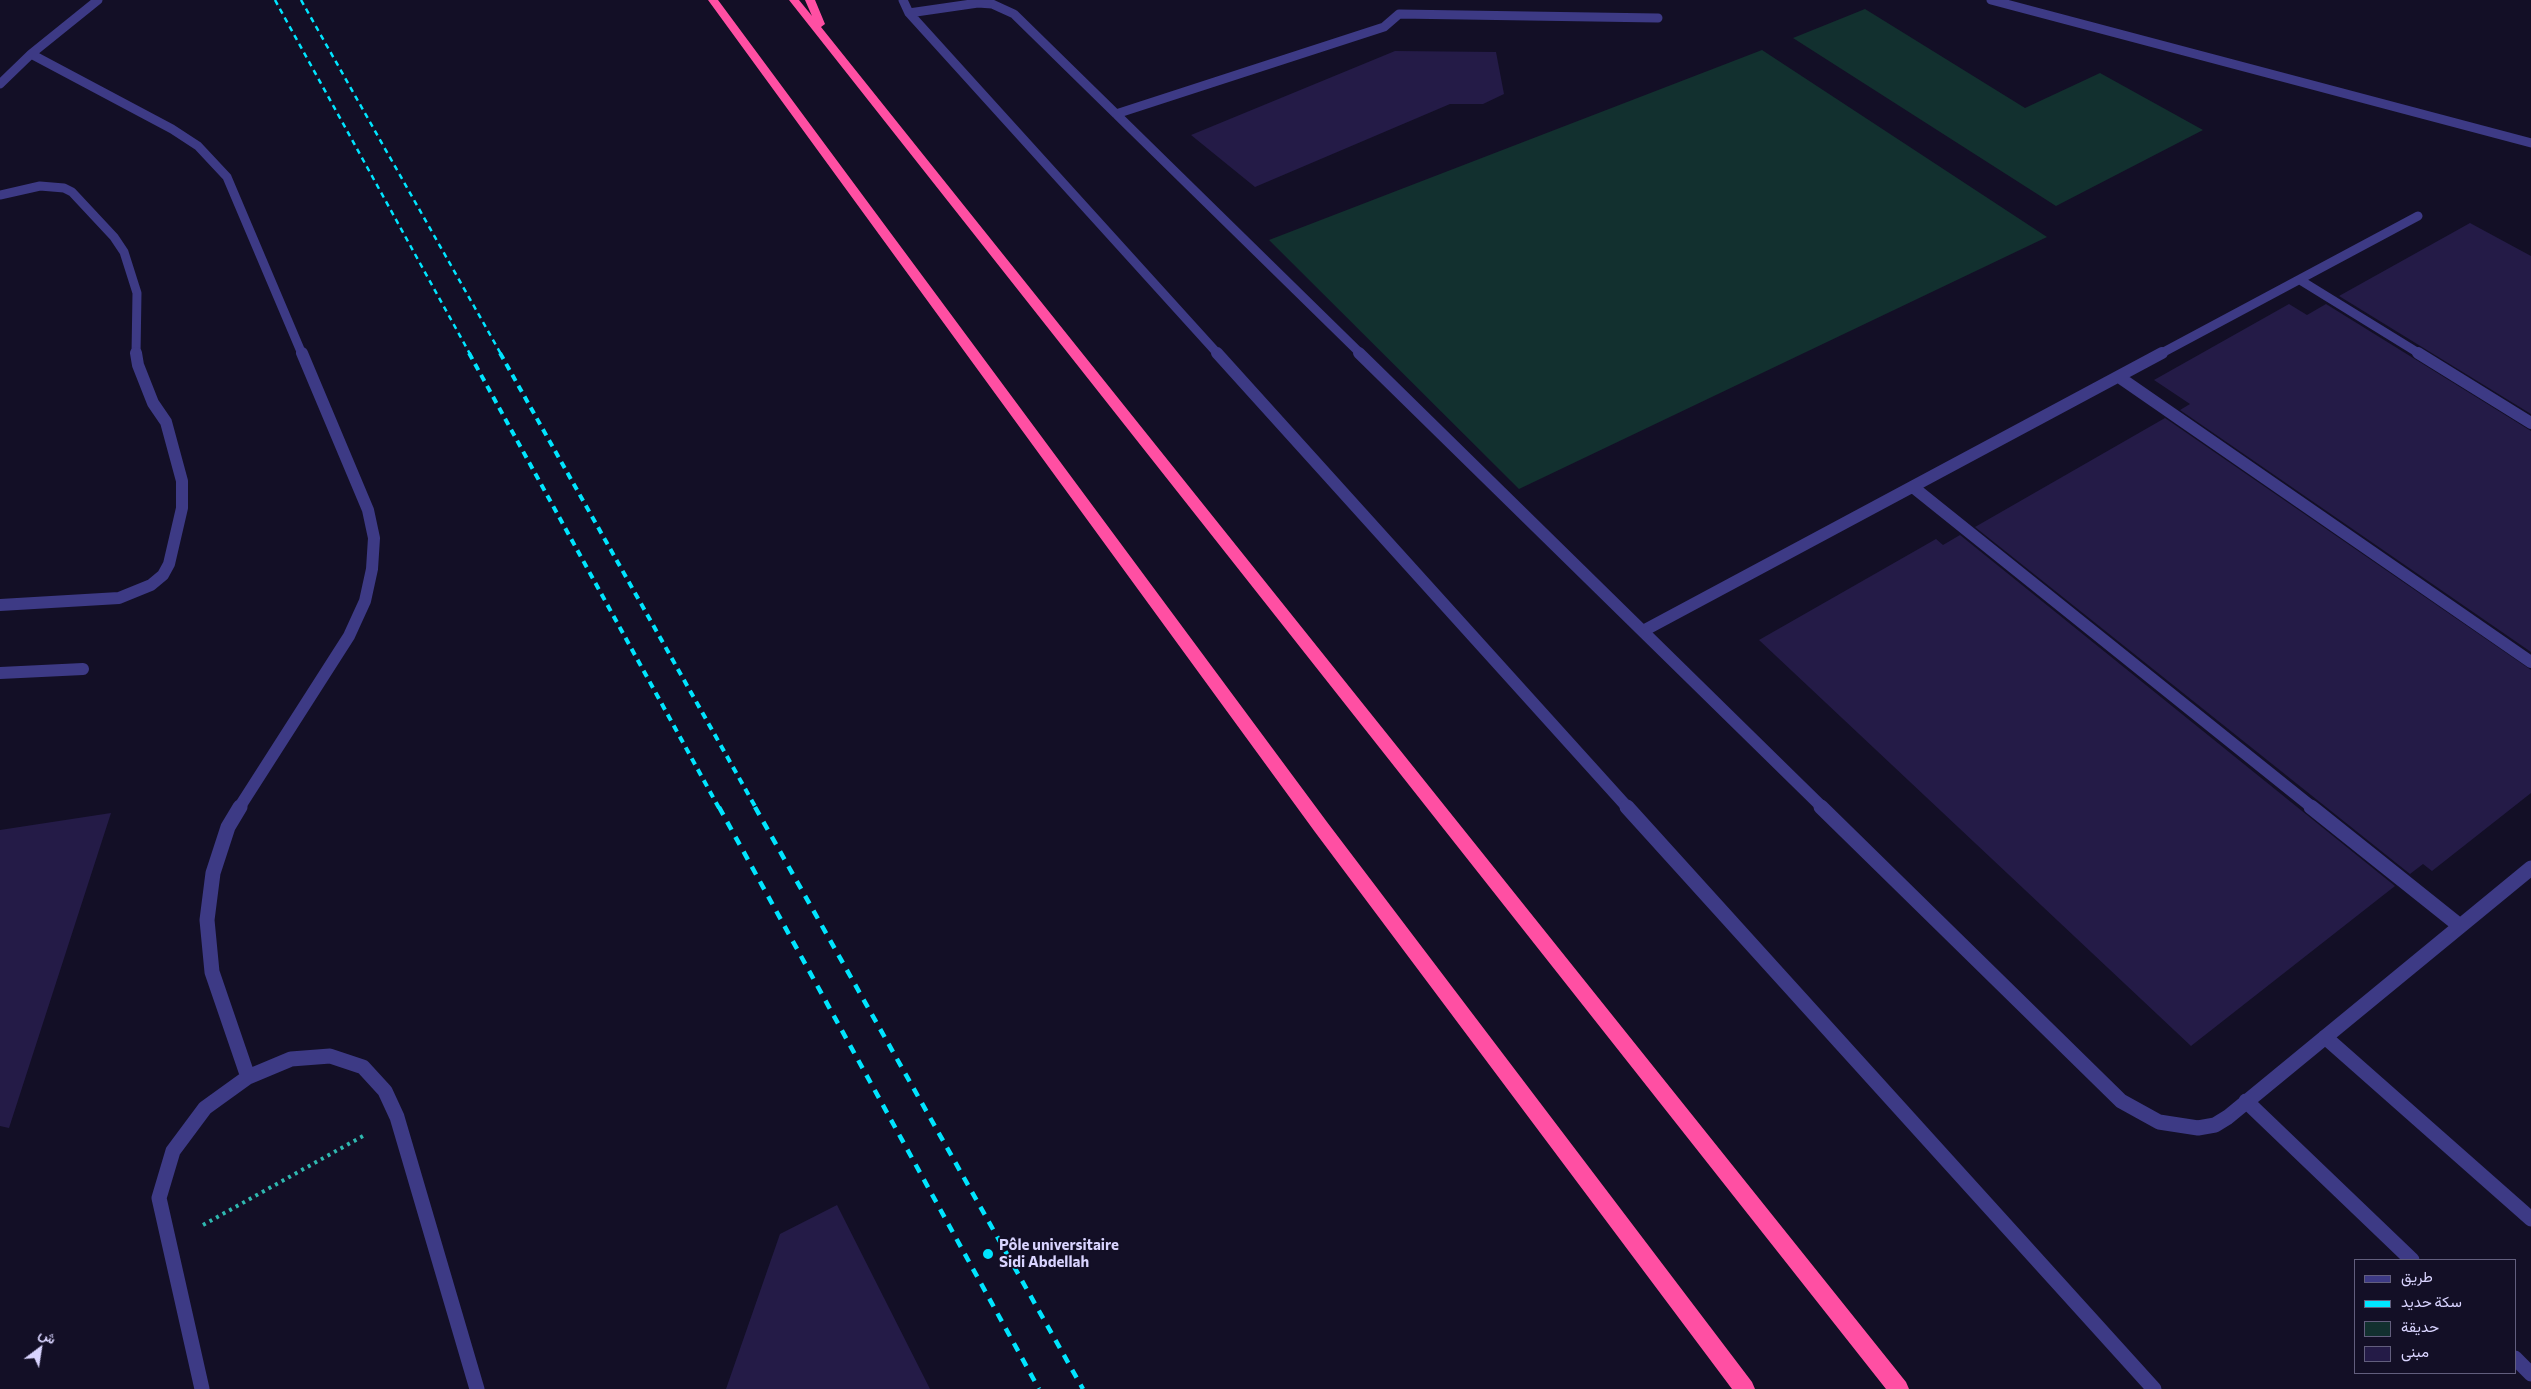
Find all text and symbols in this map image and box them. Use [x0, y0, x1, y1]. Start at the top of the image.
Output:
place label: Pôle universitaire Sidi Abdellah [999, 1236, 1119, 1271]
marker: Pôle universitaire Sidi Abdellah [981, 1247, 995, 1261]
legend [2354, 1259, 2516, 1374]
text: طريق [2401, 1267, 2433, 1285]
text: سكة حديد [2401, 1292, 2462, 1310]
text: حديقة [2401, 1317, 2439, 1335]
north arrow [15, 1324, 65, 1374]
text: ش [36, 1324, 60, 1347]
text: مبنى [2401, 1342, 2429, 1360]

